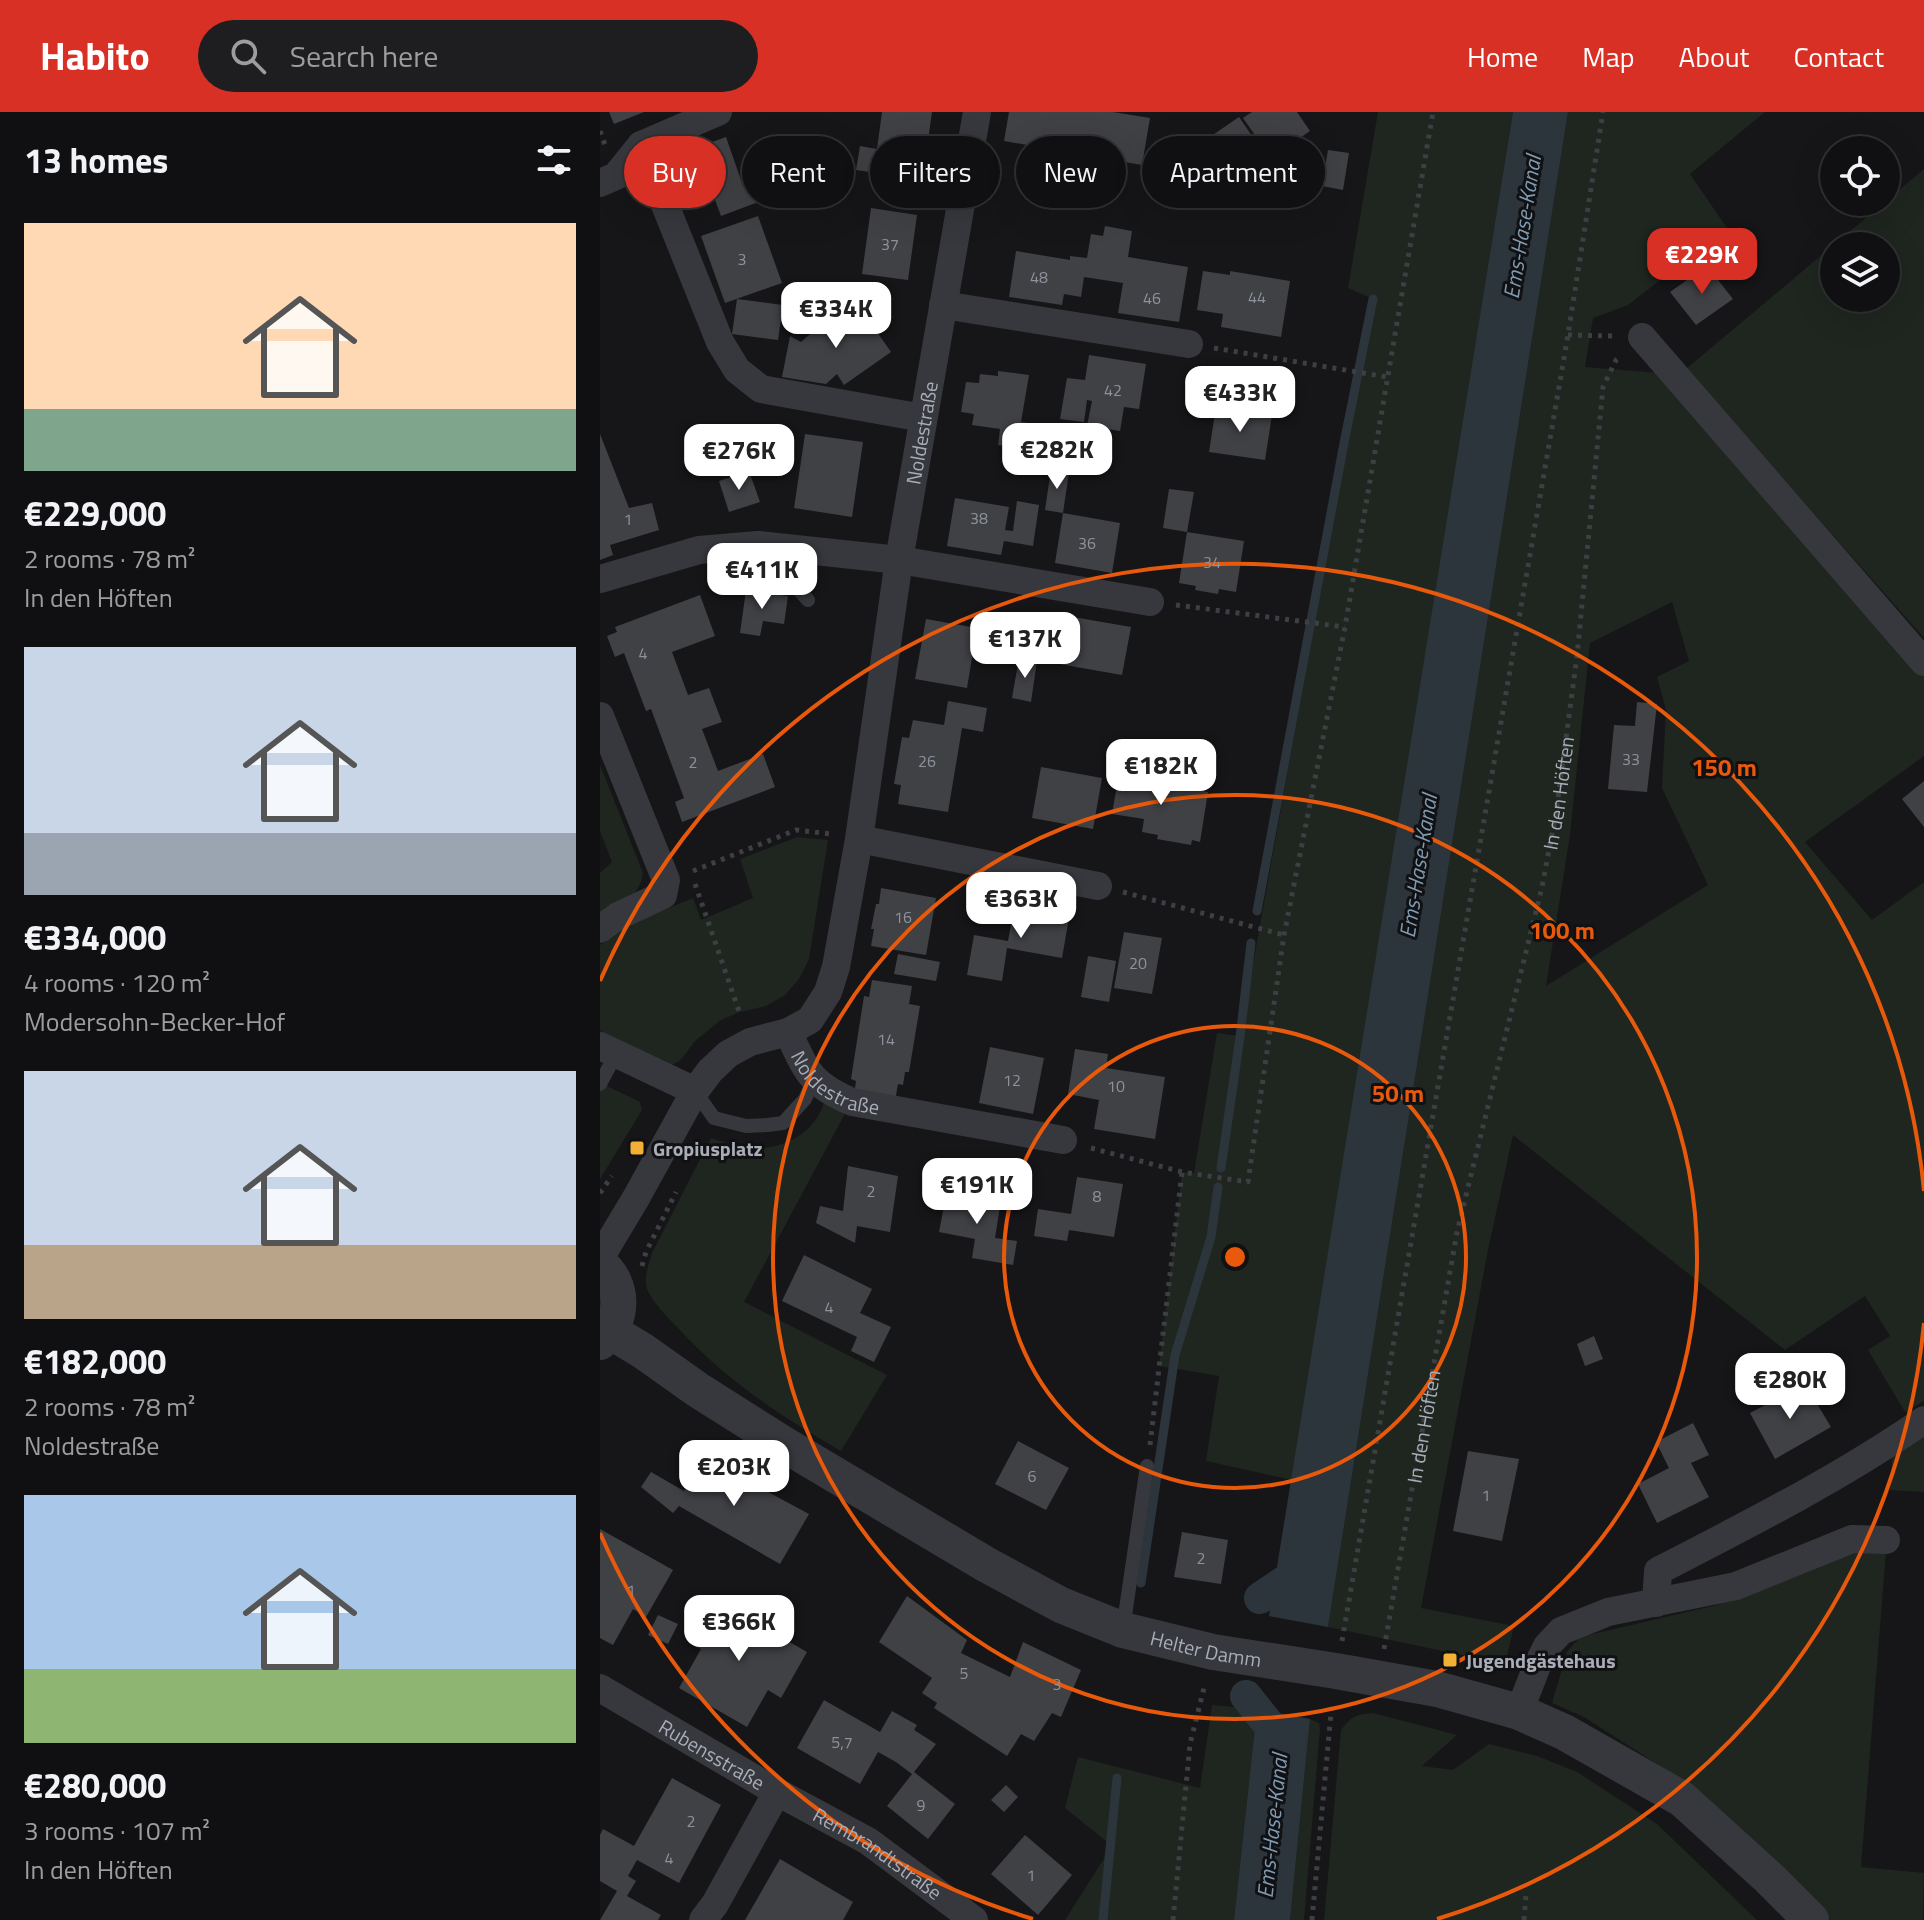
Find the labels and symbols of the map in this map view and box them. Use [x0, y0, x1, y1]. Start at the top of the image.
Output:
water label: Ems-Hase-Kanal [1494, 151, 1550, 301]
pin: €229K [1646, 228, 1758, 296]
house number: 37 [881, 232, 899, 256]
house number: 3 [738, 247, 746, 271]
house number: 48 [1030, 265, 1048, 289]
pin: €334K [780, 282, 892, 350]
house number: 44 [1248, 285, 1266, 309]
house number: 46 [1143, 286, 1161, 310]
pin: €433K [1184, 366, 1296, 434]
house number: 42 [1104, 378, 1122, 402]
street label: Noldestraße [897, 379, 945, 487]
pin: €282K [1001, 423, 1113, 491]
pin: €276K [683, 424, 795, 492]
house number: 38 [970, 506, 988, 530]
house number: 1 [624, 507, 632, 531]
house number: 36 [1078, 531, 1096, 555]
pin: €411K [706, 543, 818, 611]
house number: 34 [1203, 550, 1221, 574]
pin: €137K [969, 612, 1081, 680]
house number: 4 [639, 641, 648, 665]
street label: In den Höften [1534, 734, 1582, 852]
pin: €182K [1105, 739, 1217, 807]
house number: 33 [1622, 747, 1640, 771]
house number: 26 [918, 749, 936, 773]
text: 150 m [1691, 749, 1757, 785]
house number: 2 [689, 750, 697, 774]
water label: Ems-Hase-Kanal [1390, 790, 1446, 940]
pin: €363K [965, 872, 1077, 940]
house number: 16 [894, 905, 912, 929]
text: 100 m [1529, 912, 1595, 948]
house number: 20 [1129, 951, 1147, 975]
house number: 14 [877, 1027, 895, 1051]
street label: Noldestraße [784, 1045, 882, 1122]
house number: 12 [1003, 1068, 1021, 1092]
house number: 10 [1107, 1074, 1125, 1098]
text: 50 m [1372, 1075, 1424, 1111]
place label: Gropiusplatz [653, 1133, 763, 1164]
marker: Gropiusplatz [628, 1139, 646, 1157]
pin: €191K [921, 1158, 1033, 1226]
house number: 2 [867, 1179, 875, 1203]
house number: 8 [1093, 1184, 1102, 1208]
centre of rings [1221, 1243, 1249, 1271]
house number: 4 [825, 1295, 834, 1319]
pin: €280K [1734, 1353, 1846, 1421]
street label: In den Höften [1398, 1367, 1448, 1485]
pin: €203K [678, 1440, 790, 1508]
house number: 6 [1028, 1464, 1037, 1488]
house number: 1 [1482, 1483, 1490, 1507]
house number: 2 [1197, 1546, 1205, 1570]
house number: 1 [627, 1578, 635, 1602]
pin: €366K [683, 1595, 795, 1663]
street label: Helter Damm [1147, 1622, 1264, 1675]
place label: Jugendgästehaus [1466, 1645, 1616, 1676]
marker: Jugendgästehaus [1441, 1651, 1459, 1669]
house number: 5 [960, 1661, 969, 1685]
house number: 3 [1053, 1672, 1061, 1696]
street label: Rubensstraße [653, 1710, 771, 1797]
house number: 5,7 [831, 1730, 853, 1754]
water label: Ems-Hase-Kanal [1248, 1750, 1297, 1900]
house number: 9 [917, 1793, 926, 1817]
street label: Rembrandtstraße [808, 1799, 949, 1907]
house number: 2 [687, 1809, 695, 1833]
house number: 4 [665, 1846, 674, 1870]
house number: 1 [1027, 1863, 1035, 1887]

